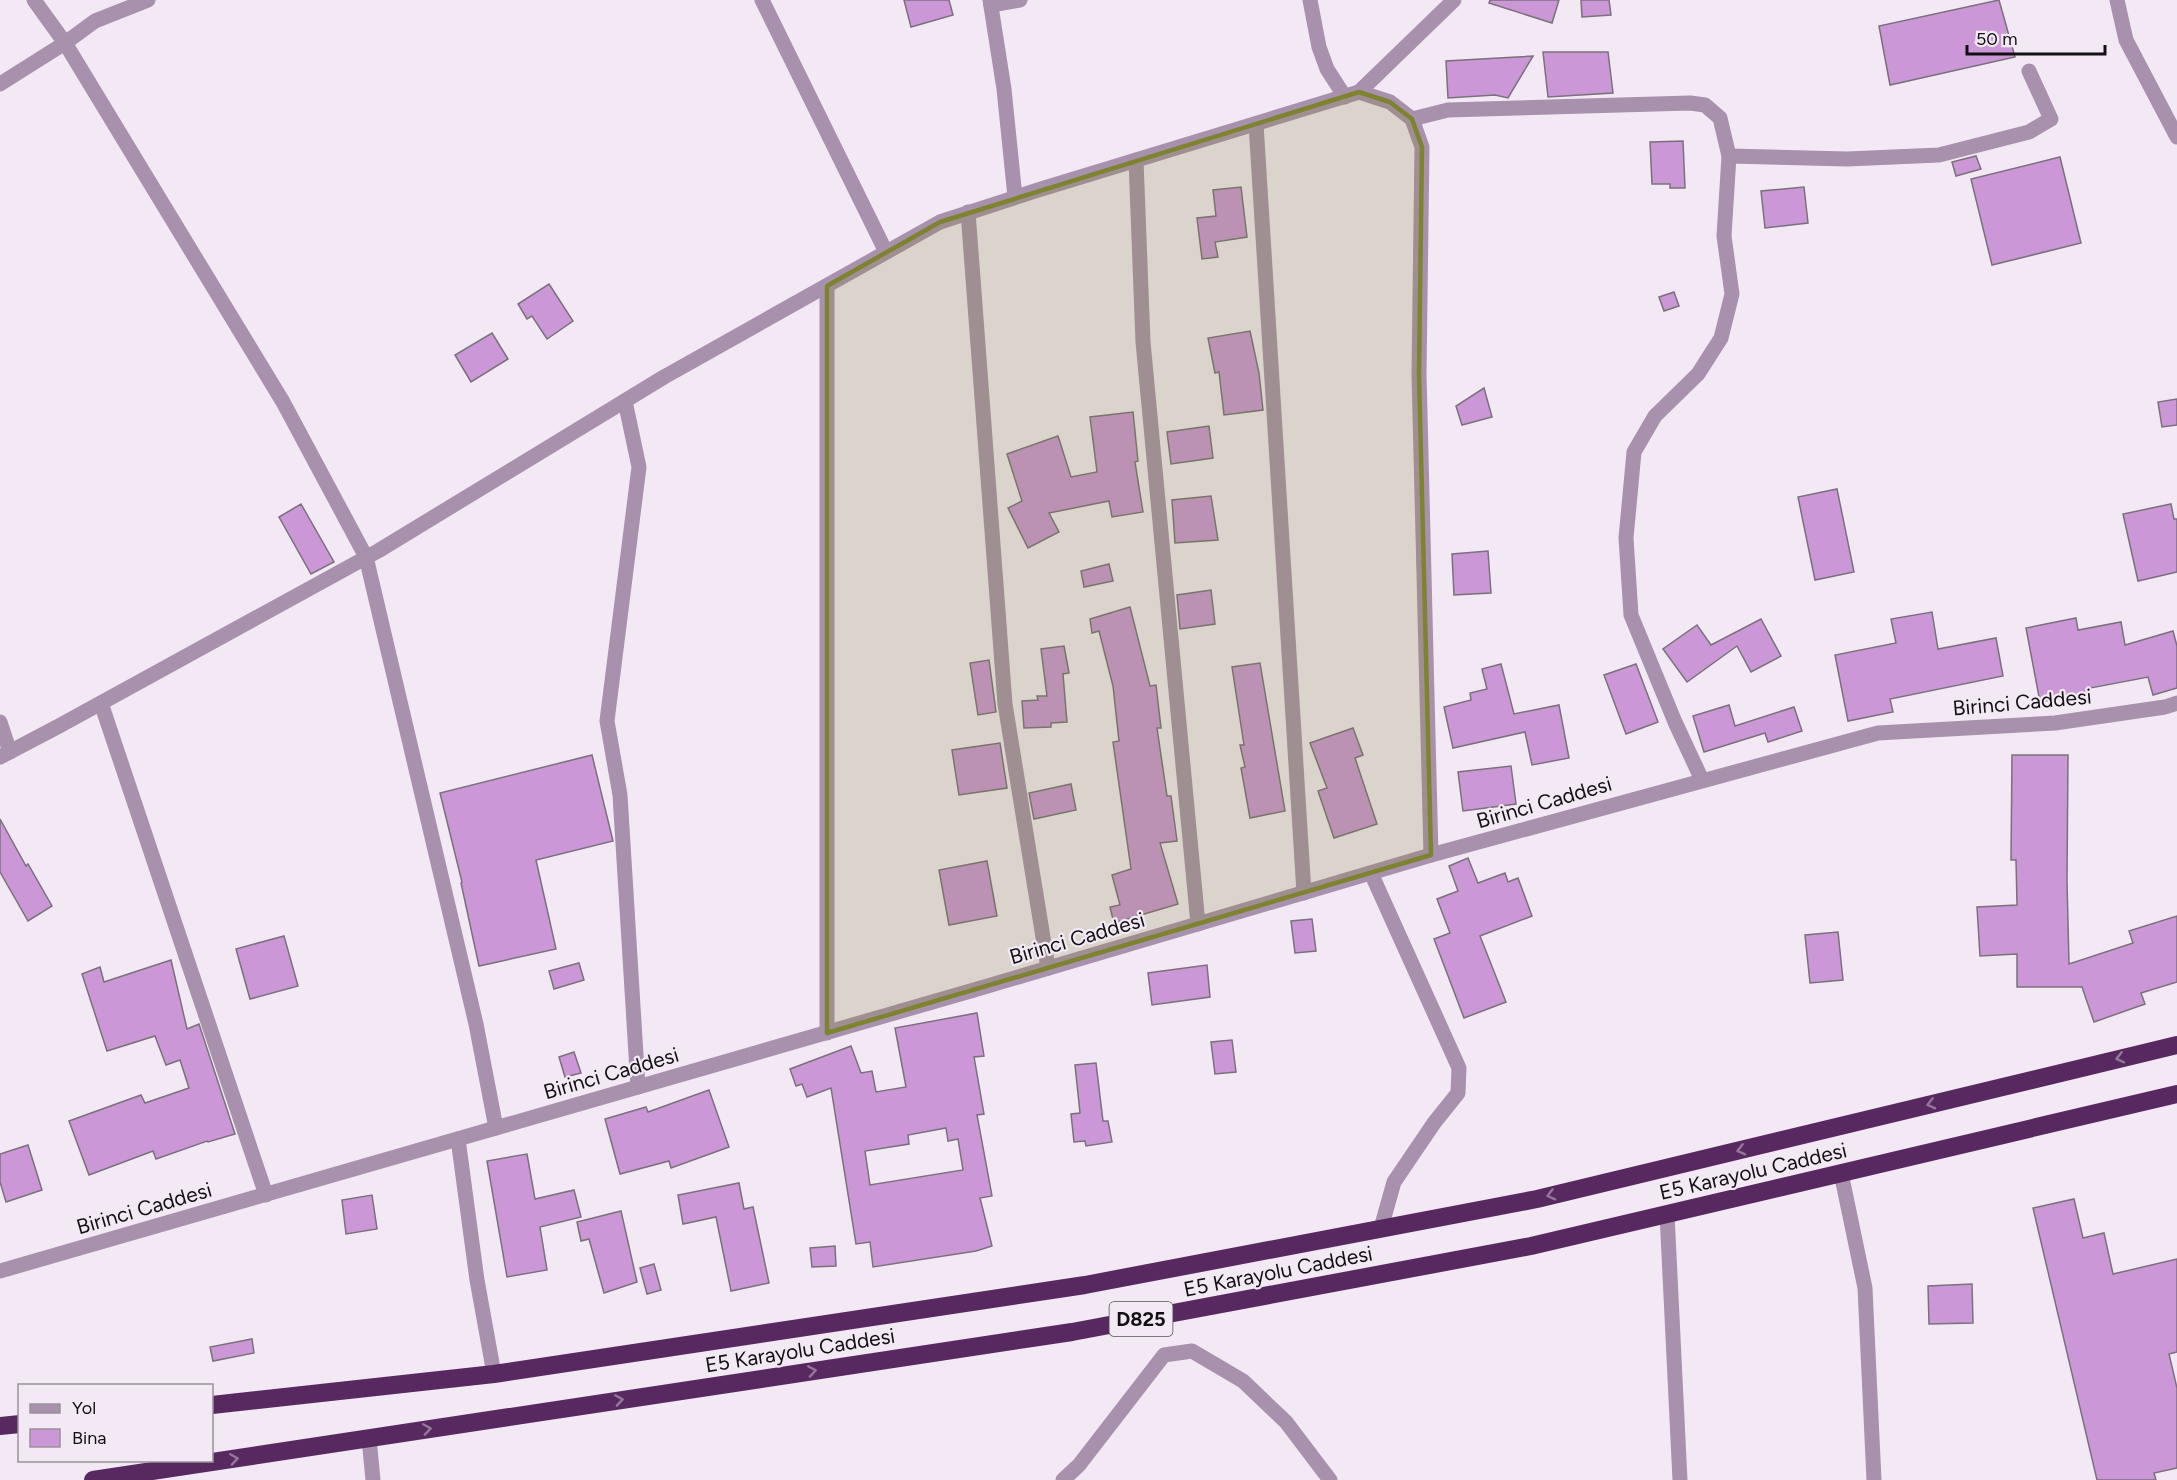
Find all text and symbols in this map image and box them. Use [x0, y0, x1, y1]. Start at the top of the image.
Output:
scale bar [1967, 18, 2105, 56]
text: 50 m [1976, 28, 2018, 50]
street label: Birinci Caddesi [1951, 683, 2093, 721]
street label: Birinci Caddesi [1474, 771, 1614, 833]
street label: Birinci Caddesi [1007, 907, 1147, 969]
street label: Birinci Caddesi [541, 1042, 681, 1104]
one-way arrow [2115, 1051, 2125, 1064]
one-way arrow [1926, 1097, 1936, 1110]
street label: E5 Karayolu Caddesi [1657, 1137, 1849, 1205]
one-way arrow [1736, 1142, 1746, 1155]
street label: Birinci Caddesi [74, 1177, 214, 1239]
one-way arrow [1547, 1188, 1557, 1201]
street label: E5 Karayolu Caddesi [1181, 1240, 1375, 1302]
road number: D825 [1110, 1302, 1172, 1336]
street label: E5 Karayolu Caddesi [703, 1323, 897, 1377]
one-way arrow [808, 1366, 817, 1378]
legend [18, 1384, 213, 1462]
one-way arrow [615, 1395, 624, 1407]
text: Yol [72, 1397, 96, 1419]
one-way arrow [422, 1424, 431, 1436]
text: Bina [72, 1427, 106, 1449]
one-way arrow [229, 1453, 238, 1465]

